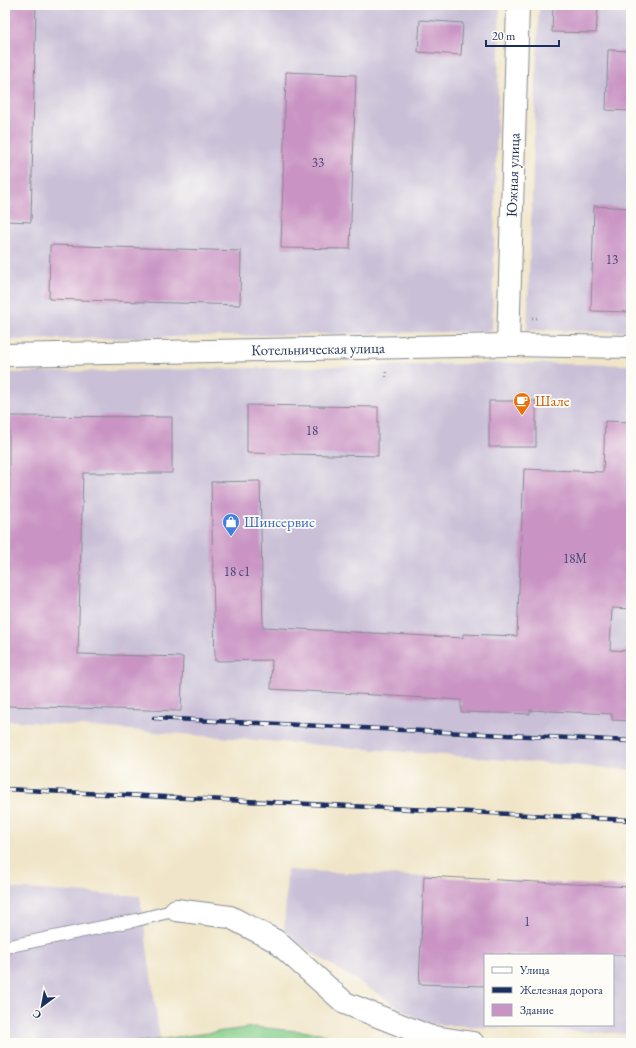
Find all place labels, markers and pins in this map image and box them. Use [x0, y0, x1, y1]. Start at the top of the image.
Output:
cafe icon: Шале [512, 391, 532, 416]
place label: Шале [535, 391, 570, 410]
shop icon: Шинсервис [221, 512, 241, 537]
place label: Шинсервис [244, 512, 315, 531]

